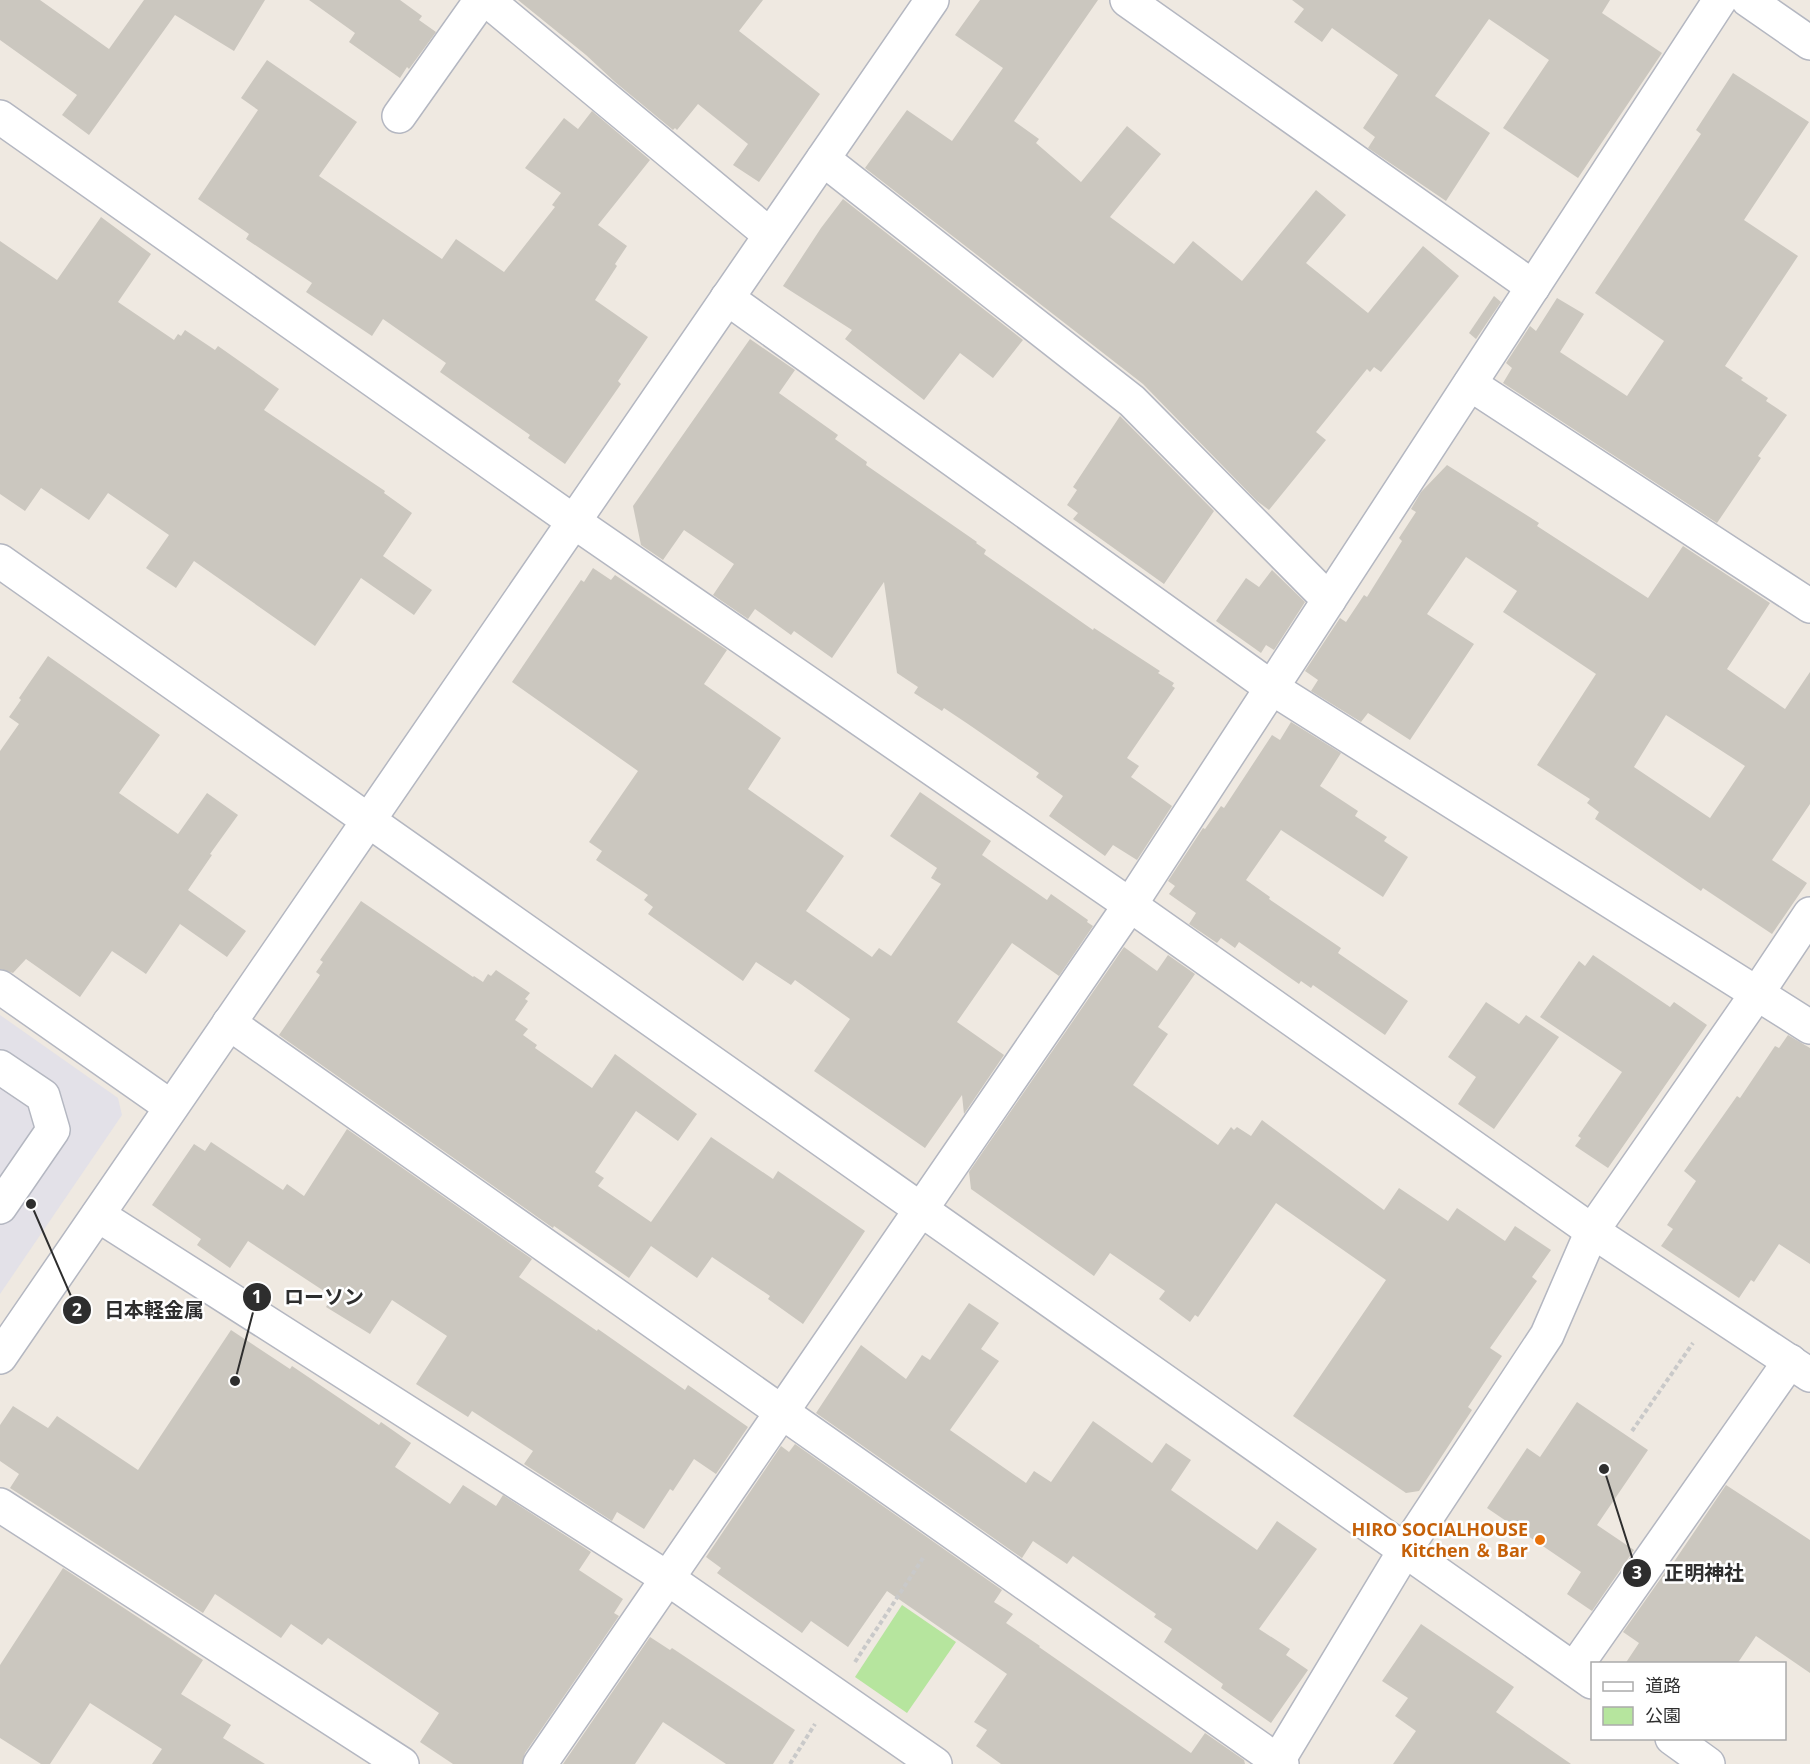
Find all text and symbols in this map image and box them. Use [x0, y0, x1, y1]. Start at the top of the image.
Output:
callout: ローソン [242, 1278, 376, 1316]
text: ローソン [284, 1283, 364, 1310]
text: 1 [252, 1284, 262, 1308]
callout: 日本軽金属 [62, 1291, 216, 1329]
text: 日本軽金属 [104, 1296, 204, 1323]
text: 2 [72, 1297, 82, 1321]
place label: HIRO SOCIALHOUSE Kitchen ＆ Bar [1351, 1517, 1528, 1562]
marker: HIRO SOCIALHOUSE Kitchen ＆ Bar [1533, 1533, 1547, 1547]
callout: 正明神社 [1622, 1554, 1756, 1592]
text: 正明神社 [1664, 1559, 1744, 1586]
text: 3 [1632, 1560, 1642, 1584]
legend [1591, 1662, 1786, 1740]
text: 道路 [1645, 1673, 1681, 1697]
text: 公園 [1645, 1703, 1681, 1727]

